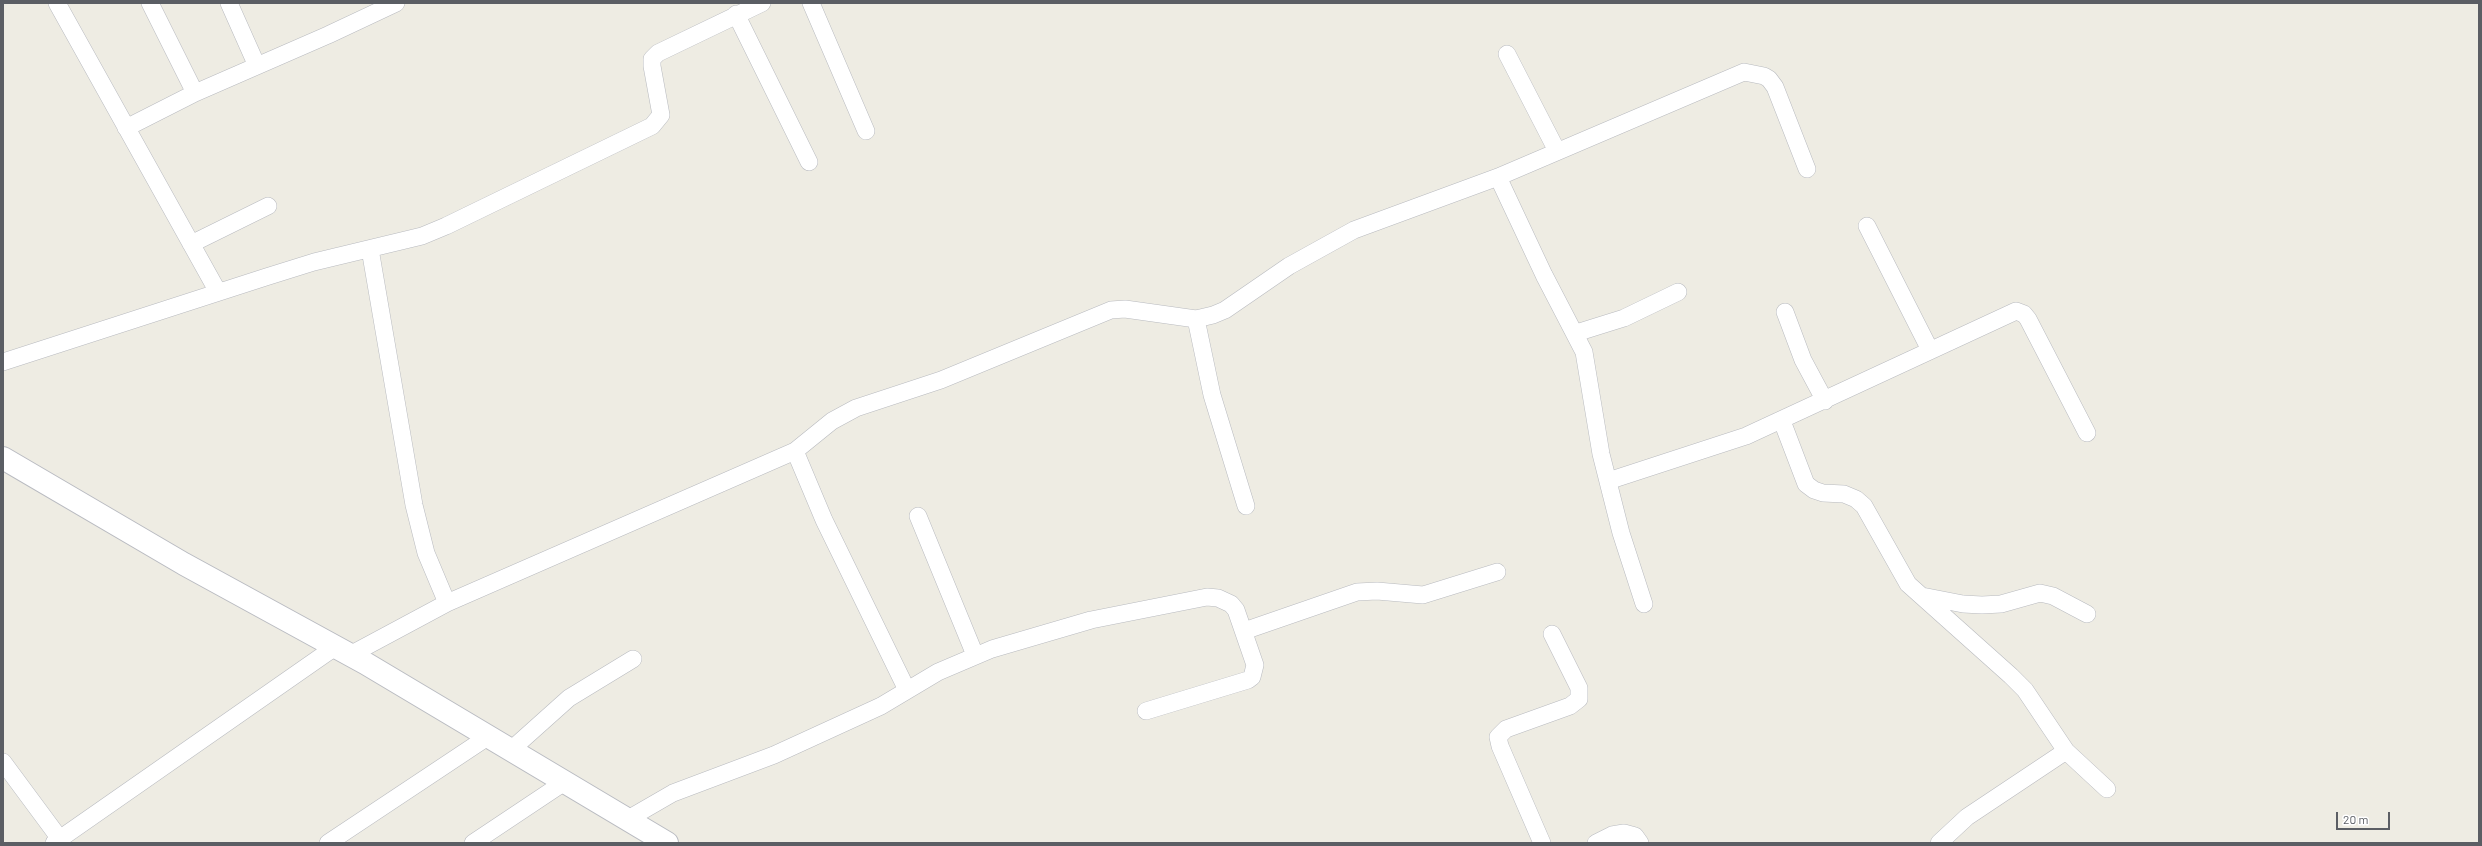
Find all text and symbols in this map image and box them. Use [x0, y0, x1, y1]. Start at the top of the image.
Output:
scale bar [2338, 804, 2392, 830]
text: 20 m [2343, 812, 2369, 826]

